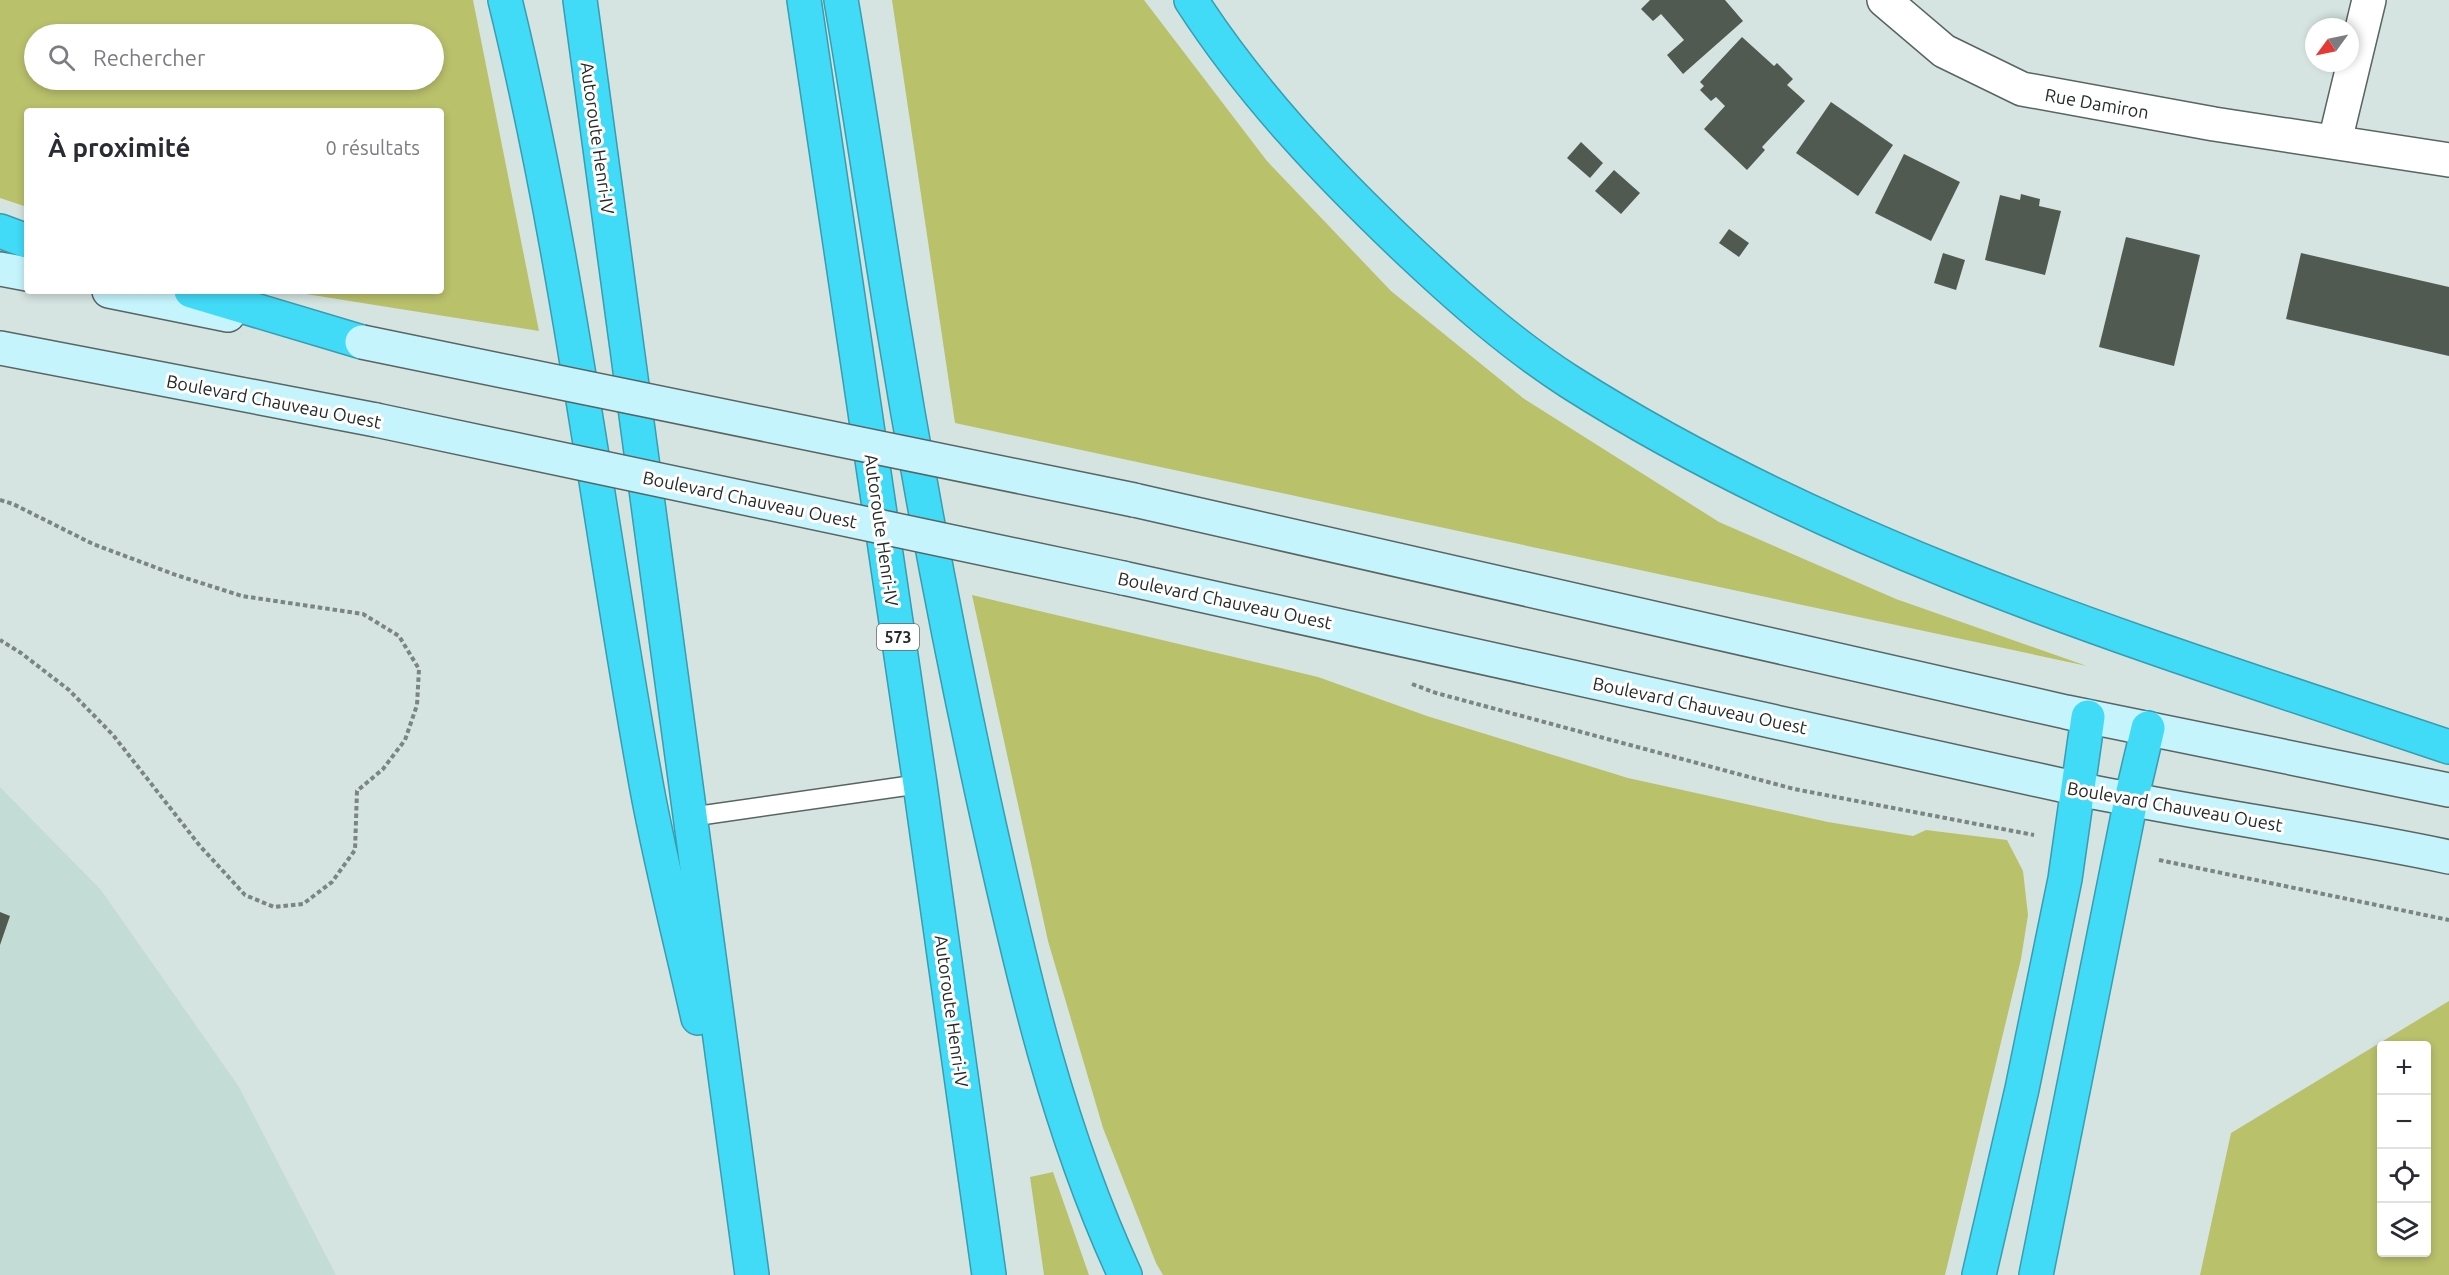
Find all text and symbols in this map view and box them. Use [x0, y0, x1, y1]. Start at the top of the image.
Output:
north arrow [2305, 18, 2359, 72]
search box [24, 24, 444, 90]
icon: search [45, 41, 78, 74]
text: Rechercher [93, 45, 205, 70]
street label: Autoroute Henri-IV [577, 61, 619, 216]
street label: Rue Damiron [2044, 84, 2150, 122]
text: À proximité [48, 133, 190, 162]
text: 0 résultats [326, 136, 420, 159]
street label: Boulevard Chauveau Ouest [165, 370, 383, 432]
street label: Autoroute Henri-IV [861, 453, 903, 608]
street label: Boulevard Chauveau Ouest [641, 466, 859, 532]
street label: Boulevard Chauveau Ouest [1116, 567, 1334, 633]
road number: 573 [877, 624, 919, 650]
street label: Boulevard Chauveau Ouest [1591, 672, 1809, 738]
street label: Boulevard Chauveau Ouest [2066, 777, 2284, 835]
street label: Autoroute Henri-IV [931, 934, 973, 1089]
map controls [2377, 1041, 2431, 1257]
button: + [2377, 1041, 2431, 1095]
button: − [2377, 1095, 2431, 1149]
button: locate [2377, 1149, 2431, 1203]
button: layers [2377, 1203, 2431, 1257]

